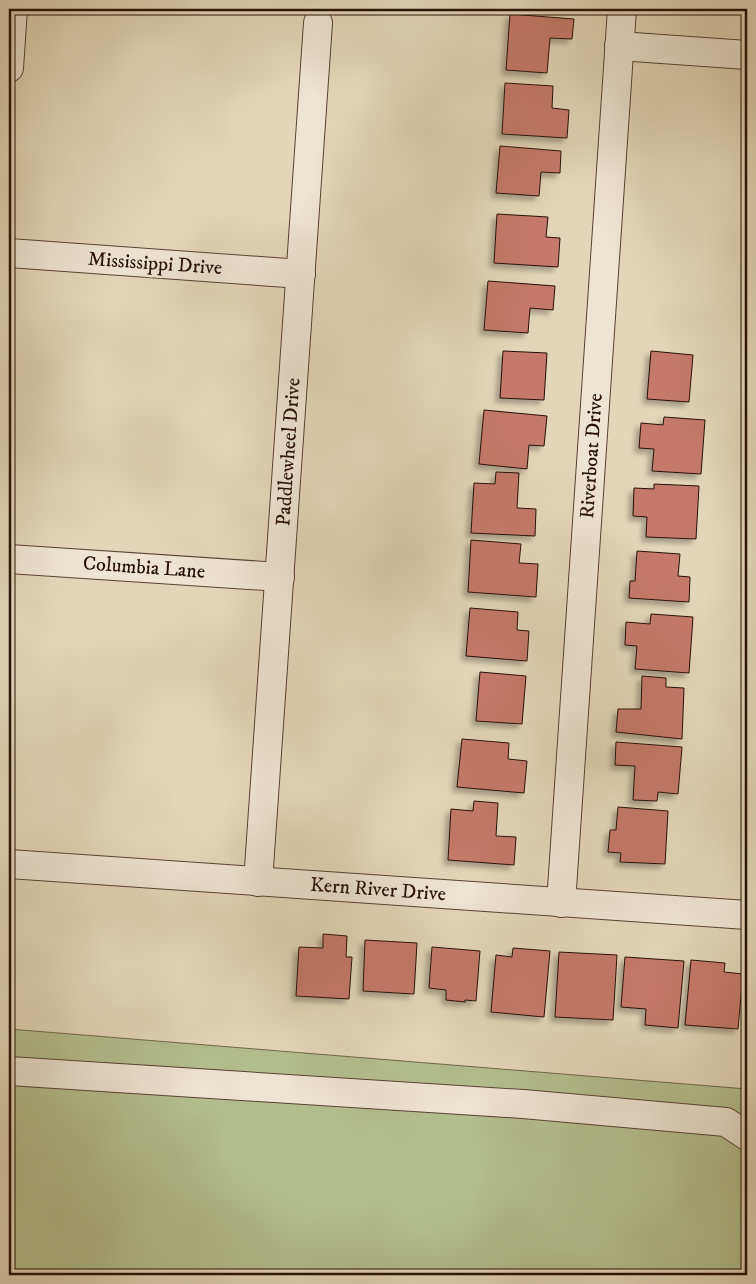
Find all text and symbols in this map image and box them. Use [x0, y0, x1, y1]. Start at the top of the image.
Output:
street label: Mississippi Drive [87, 247, 223, 281]
street label: Paddlewheel Drive [271, 377, 307, 527]
street label: Riverboat Drive [575, 392, 609, 520]
street label: Columbia Lane [82, 551, 206, 585]
street label: Kern River Drive [309, 873, 447, 907]

